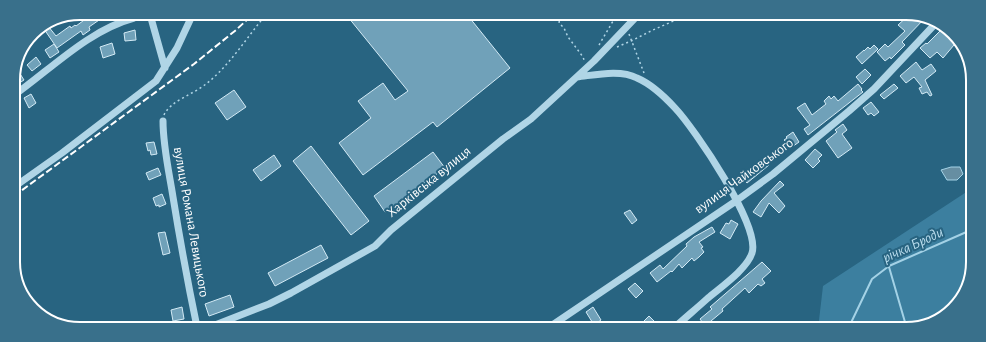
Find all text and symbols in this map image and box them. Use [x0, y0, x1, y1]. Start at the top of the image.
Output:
street label: вулиця Чайковського [692, 135, 796, 216]
street label: Харківська вулиця [384, 144, 474, 220]
street label: вулиця Романа Левицького [171, 146, 211, 298]
water label: річка Броди [880, 224, 946, 266]

